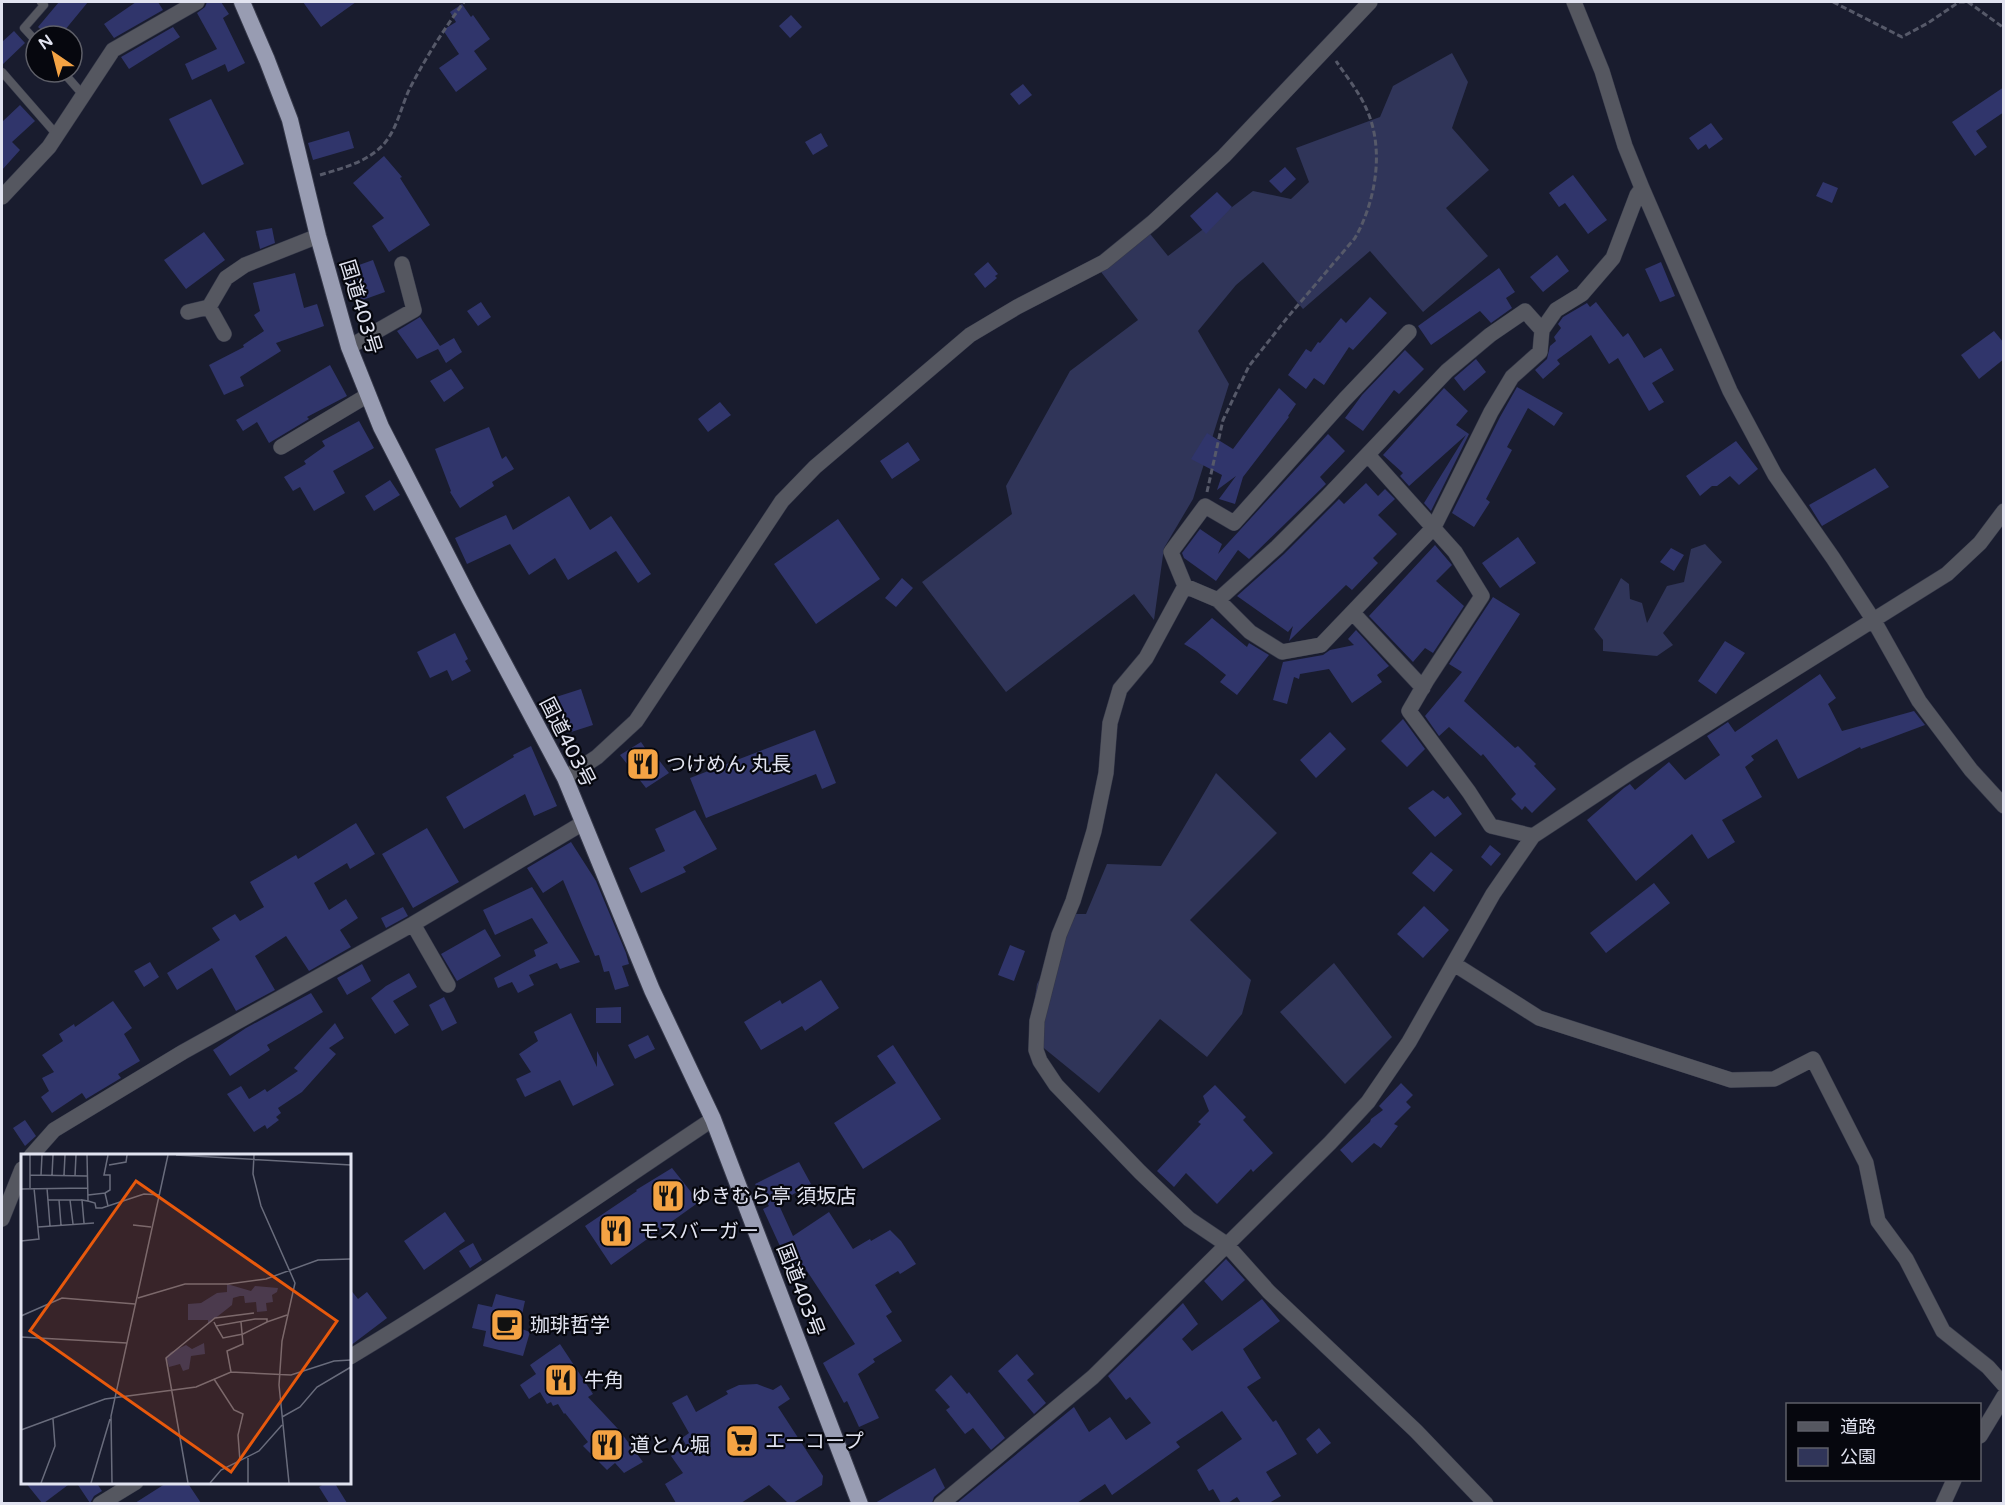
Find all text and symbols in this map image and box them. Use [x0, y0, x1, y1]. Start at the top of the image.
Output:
north arrow [24, 24, 84, 84]
text: N [35, 31, 57, 54]
street label: 国道403号 [334, 257, 386, 358]
street label: 国道403号 [534, 693, 600, 791]
restaurant icon: つけめん 丸長 [625, 746, 661, 782]
place label: つけめん 丸長 [666, 753, 791, 777]
inset map [21, 1154, 351, 1484]
restaurant icon: ゆきむら亭 須坂店 [650, 1178, 686, 1214]
place label: ゆきむら亭 須坂店 [691, 1185, 856, 1209]
restaurant icon: モスバーガー [598, 1213, 634, 1249]
place label: モスバーガー [639, 1220, 759, 1244]
street label: 国道403号 [771, 1240, 829, 1340]
cafe icon: 珈琲哲学 [489, 1307, 525, 1343]
place label: 珈琲哲学 [530, 1314, 610, 1338]
restaurant icon: 牛角 [543, 1362, 579, 1398]
place label: 牛角 [584, 1369, 624, 1393]
legend [1786, 1403, 1981, 1481]
text: 道路 [1840, 1416, 1876, 1438]
supermarket icon: エーコープ [724, 1423, 760, 1459]
restaurant icon: 道とん堀 [589, 1427, 625, 1463]
place label: エーコープ [765, 1430, 864, 1454]
place label: 道とん堀 [630, 1434, 710, 1458]
text: 公園 [1840, 1446, 1876, 1468]

